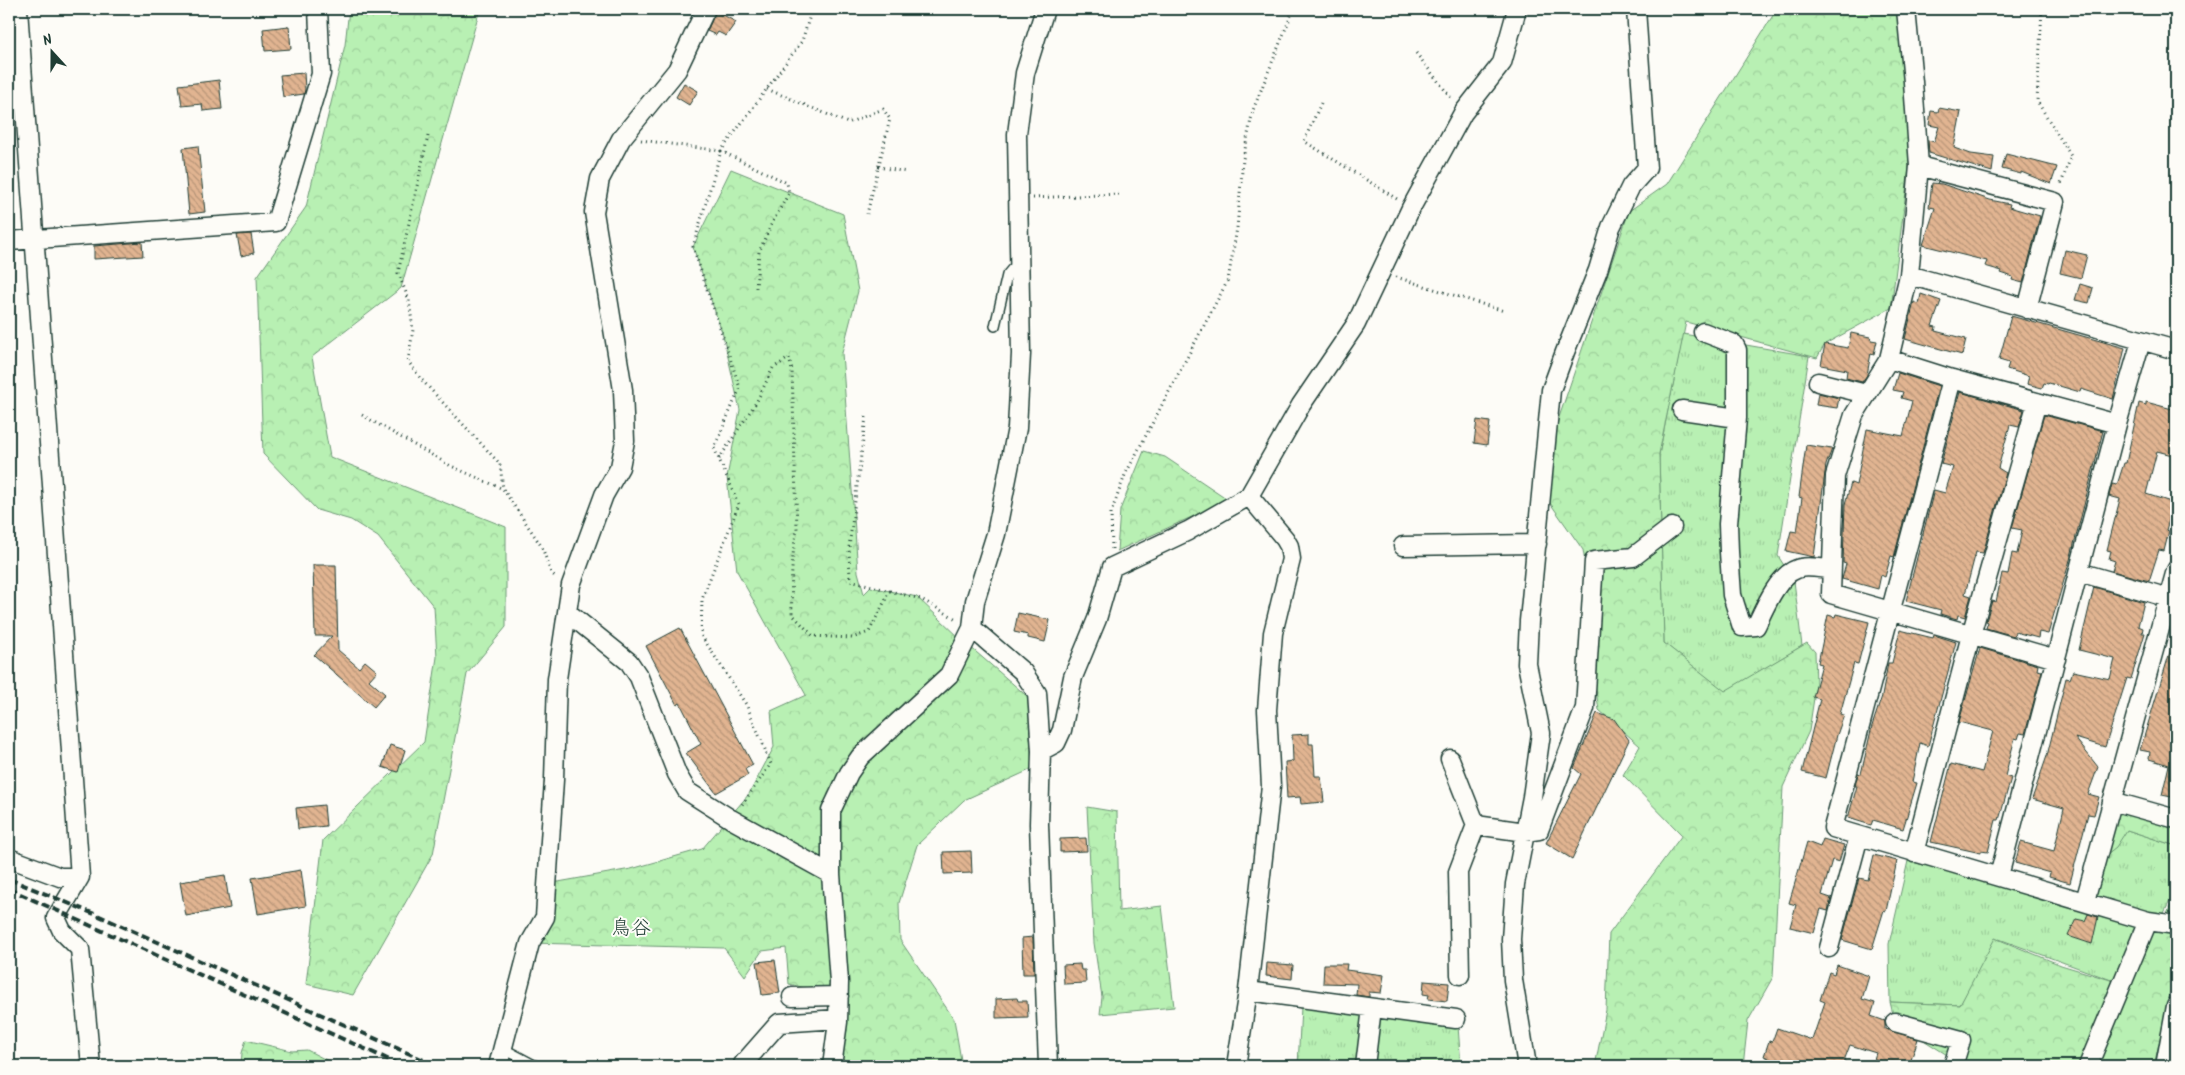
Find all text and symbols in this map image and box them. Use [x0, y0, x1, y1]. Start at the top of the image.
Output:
north arrow [28, 28, 78, 78]
text: N [40, 29, 56, 53]
district label: 鳥谷 [611, 913, 651, 945]

